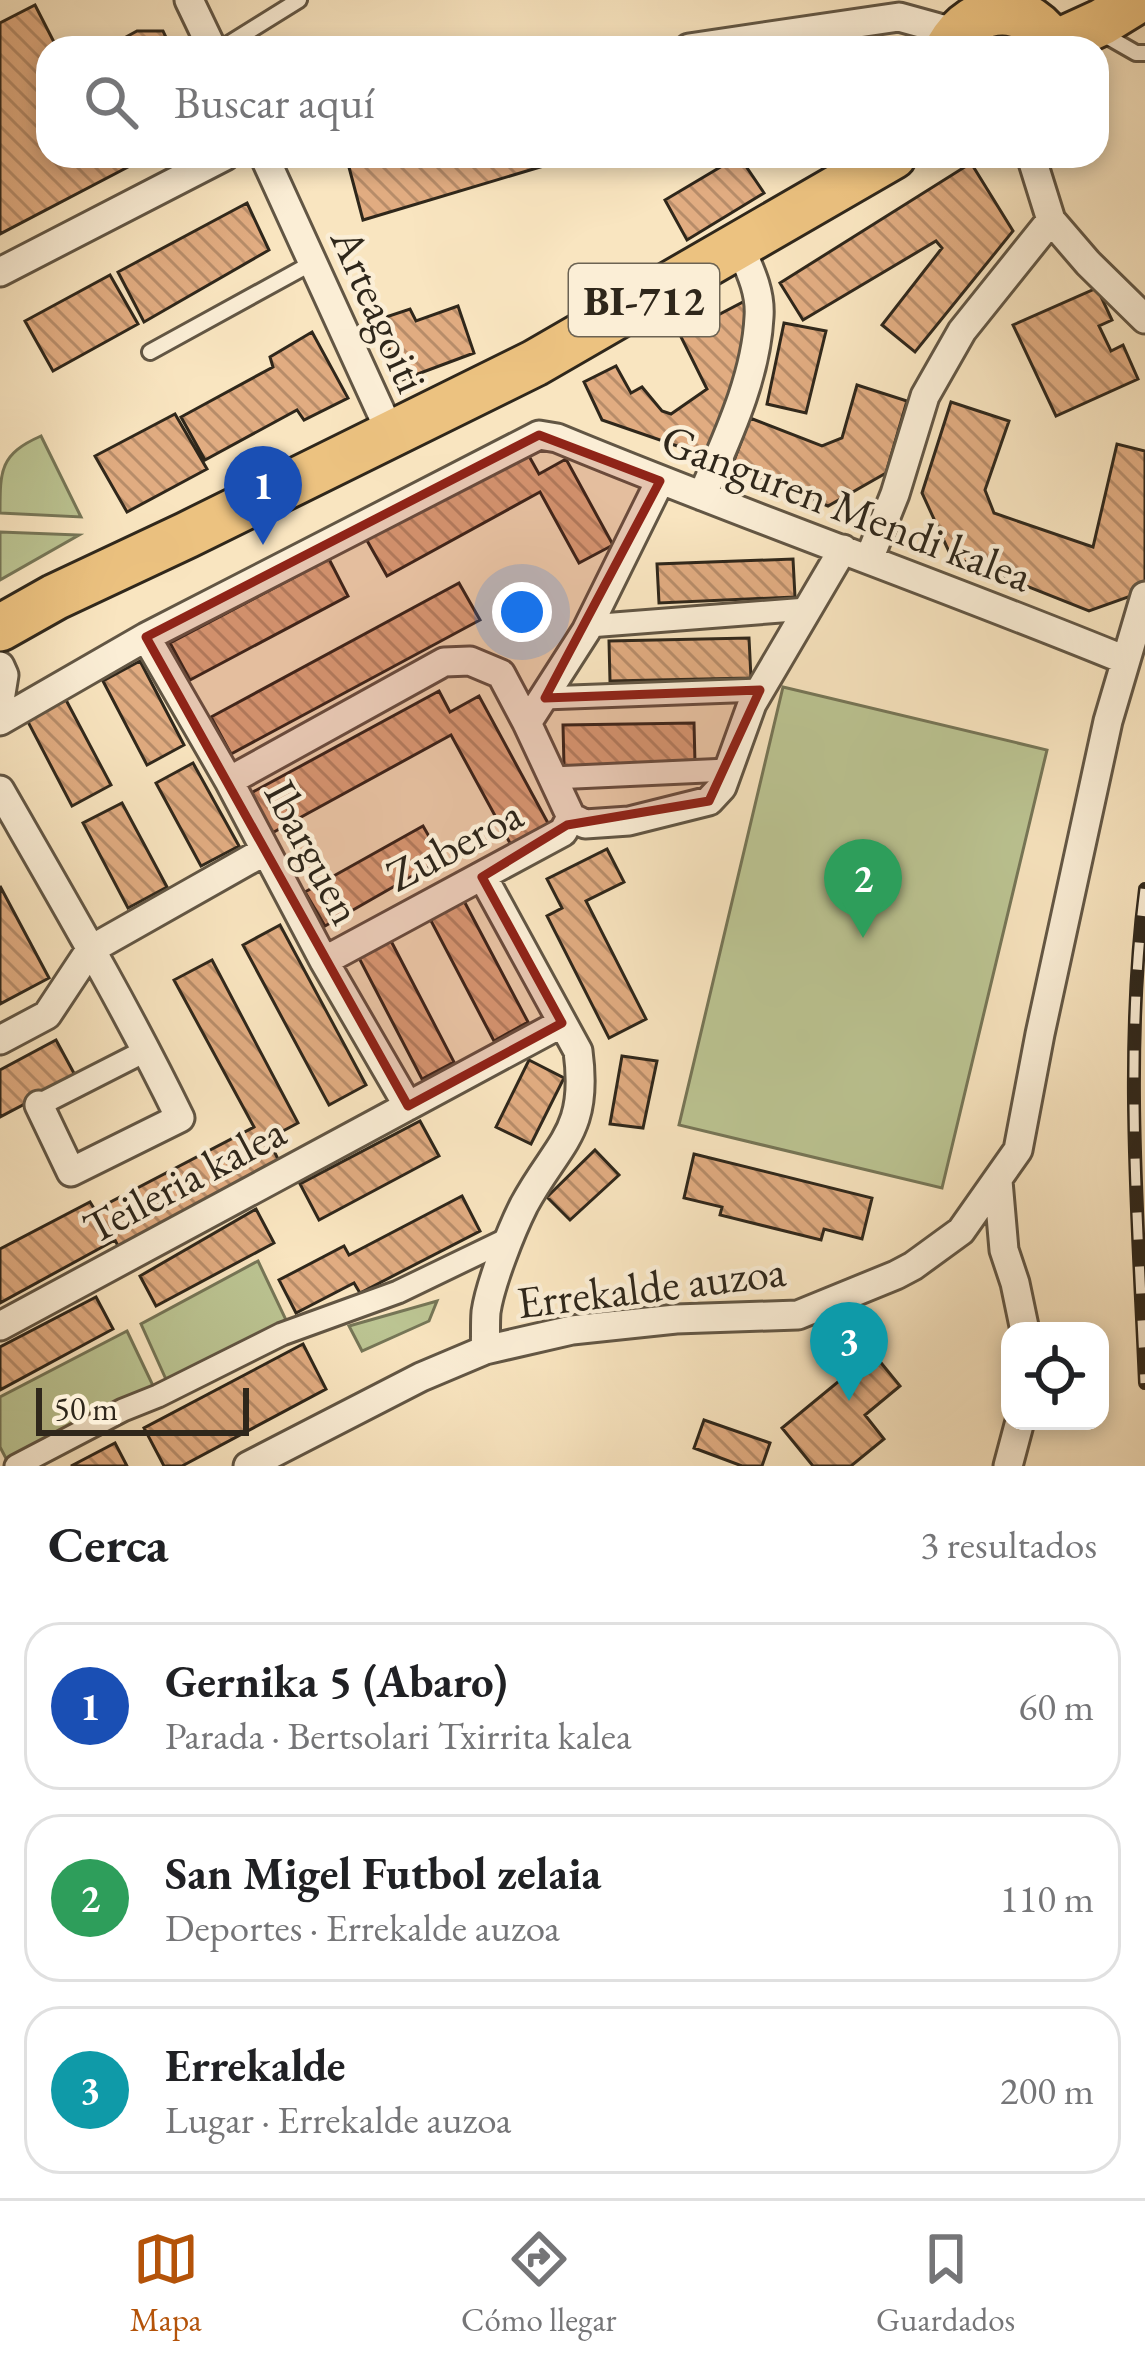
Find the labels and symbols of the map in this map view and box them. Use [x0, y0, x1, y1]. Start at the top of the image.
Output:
street label: Arteagoiti [318, 218, 442, 401]
road number: BI-712 [569, 264, 719, 336]
street label: Ganguren Mendi kalea [653, 410, 1041, 604]
pin: 1 [224, 446, 302, 545]
your location [492, 582, 552, 642]
street label: Ibarguen [252, 770, 376, 934]
street label: Zuberoa [376, 784, 532, 904]
pin: 2 [824, 839, 902, 938]
street label: Teileria kalea [73, 1102, 295, 1256]
street label: Errekalde auzoa [513, 1241, 789, 1331]
pin: 3 [810, 1302, 888, 1401]
scale bar [36, 1382, 249, 1435]

